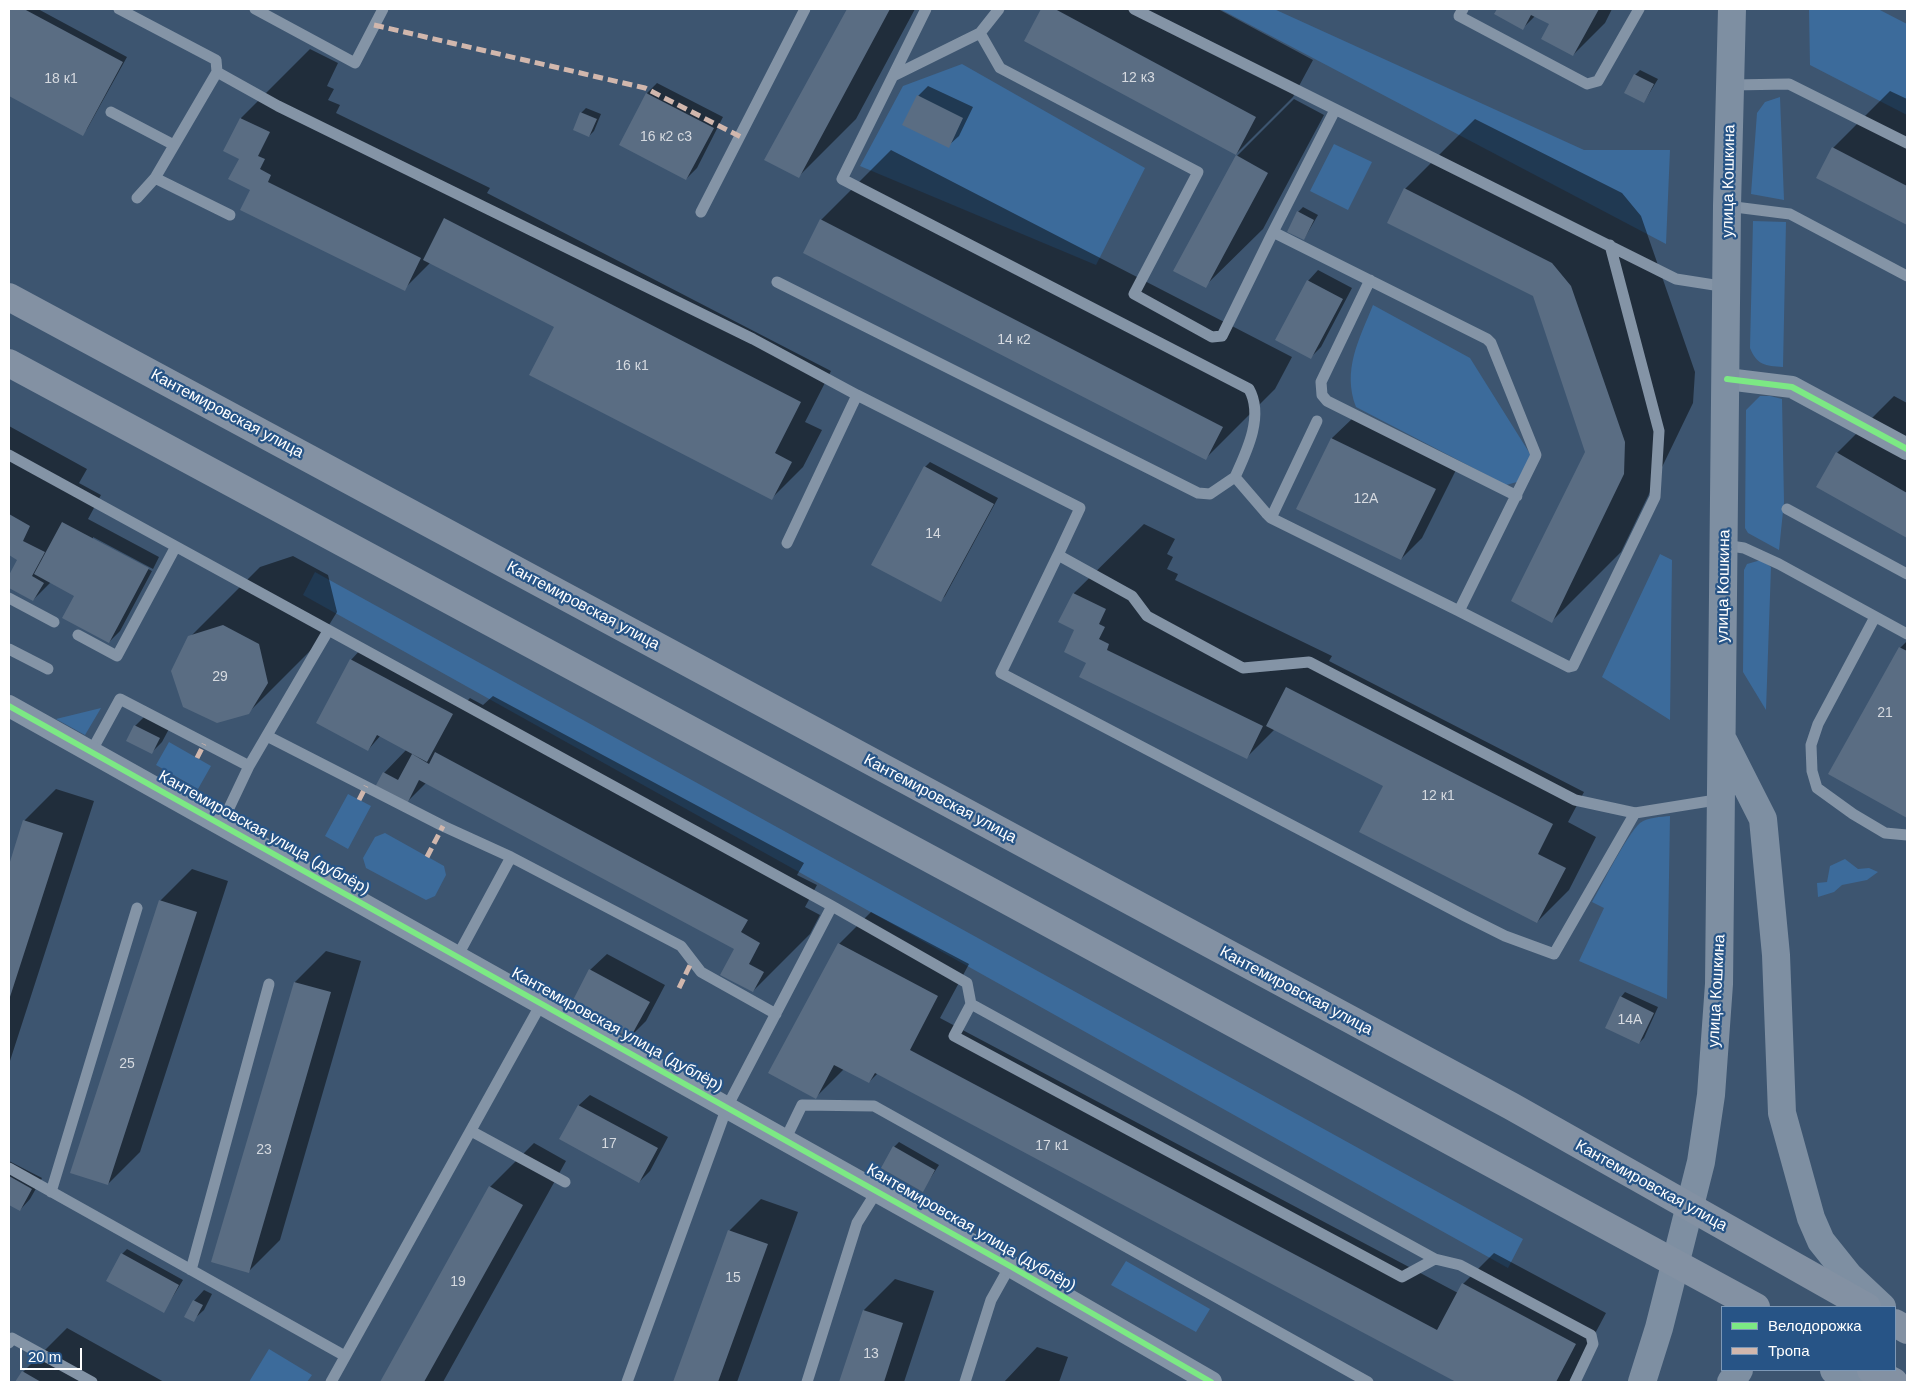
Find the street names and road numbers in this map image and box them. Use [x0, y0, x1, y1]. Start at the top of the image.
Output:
street label: улица Кошкина [1718, 124, 1740, 238]
street label: Кантемировская улица [147, 366, 307, 462]
street label: улица Кошкина [1713, 529, 1735, 643]
street label: Кантемировская улица [503, 558, 663, 654]
street label: Кантемировская улица [860, 751, 1020, 847]
street label: Кантемировская улица (дублёр) [155, 767, 373, 899]
street label: улица Кошкина [1704, 934, 1730, 1048]
street label: Кантемировская улица [1216, 943, 1376, 1039]
street label: Кантемировская улица (дублёр) [508, 964, 726, 1096]
street label: Кантемировская улица [1572, 1136, 1730, 1236]
street label: Кантемировская улица (дублёр) [863, 1160, 1079, 1296]

